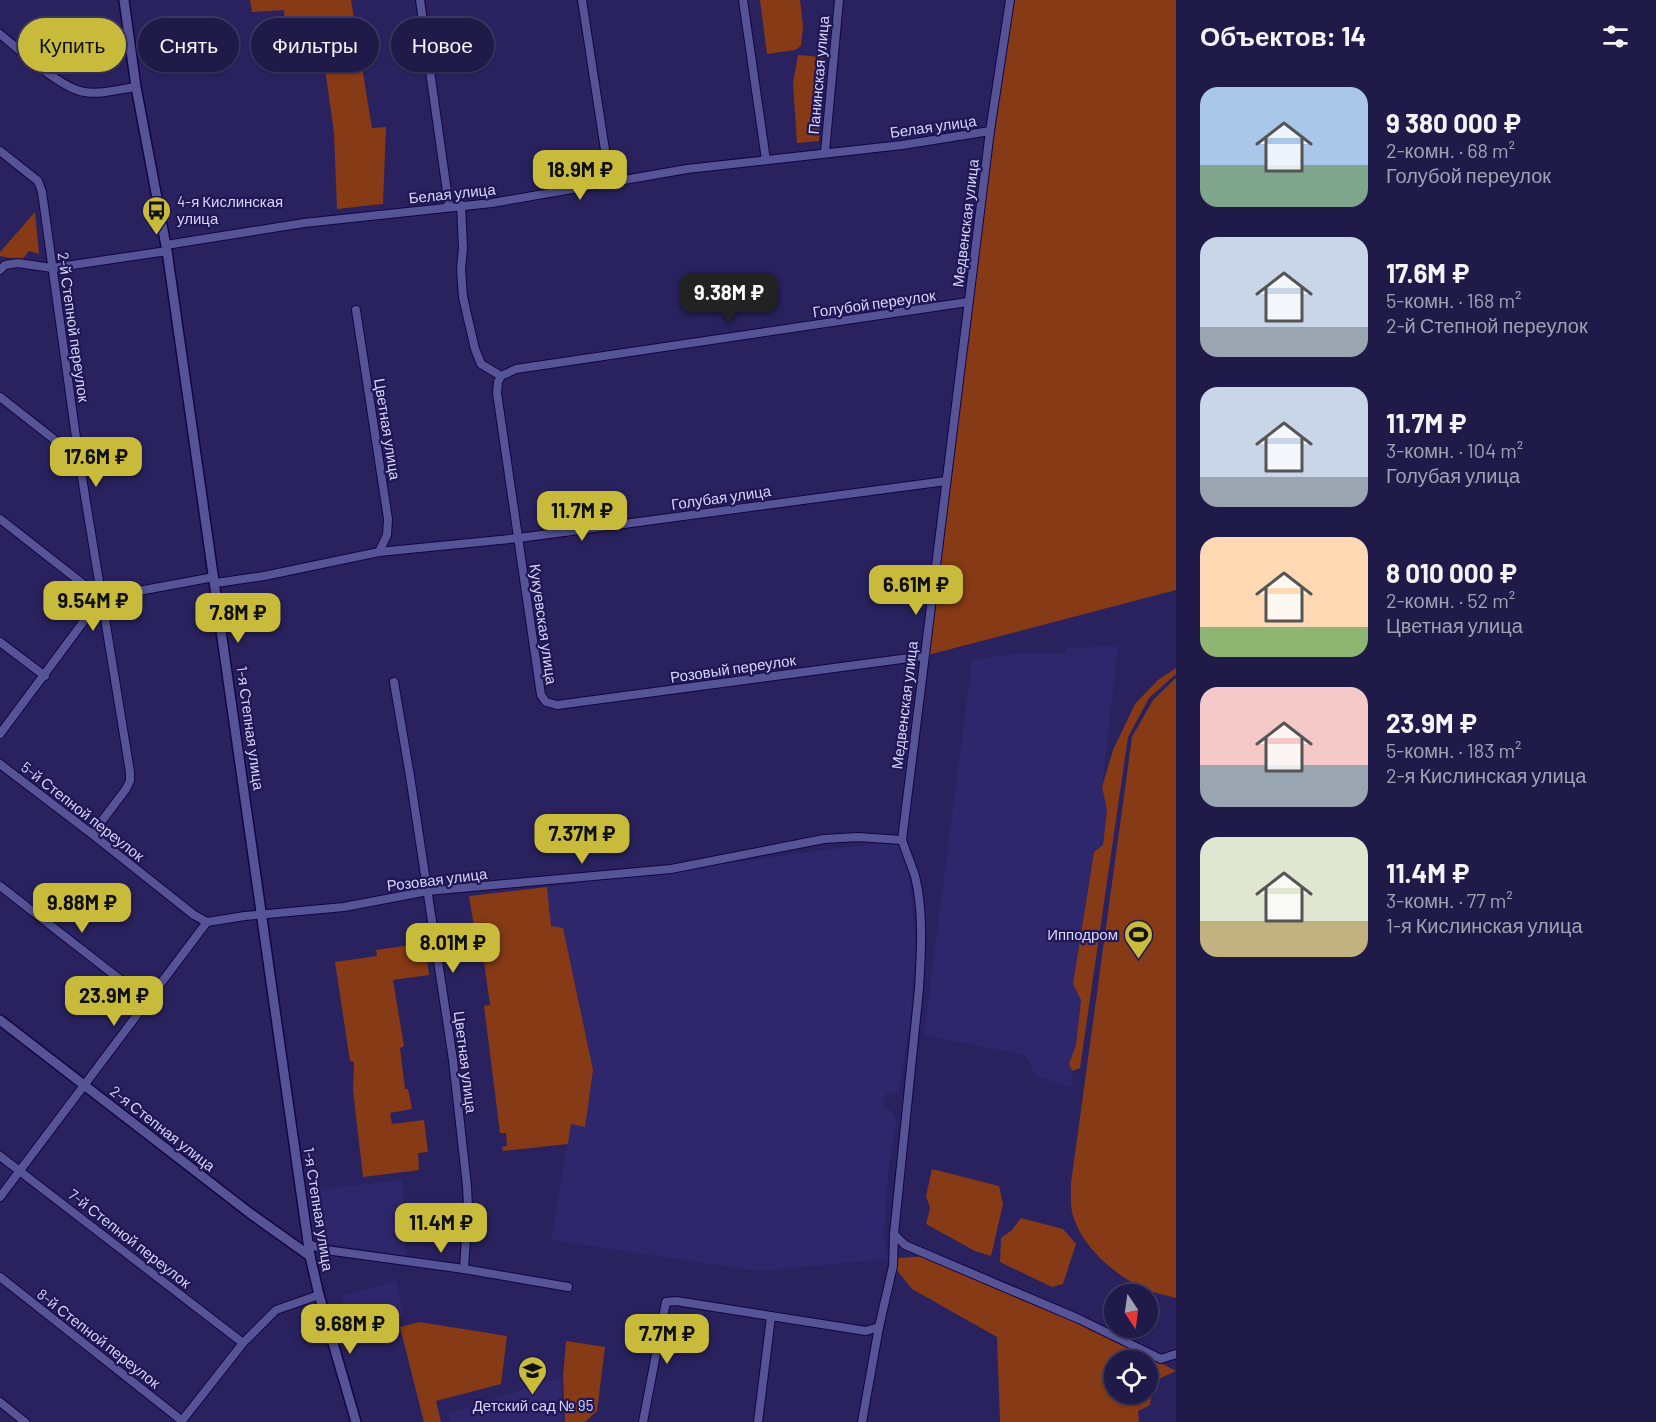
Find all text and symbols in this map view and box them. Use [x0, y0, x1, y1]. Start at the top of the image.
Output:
street label: Панинская улица [804, 14, 832, 135]
chip: Купить [18, 18, 126, 72]
chip: Снять [138, 18, 239, 72]
chip: Фильтры [251, 18, 379, 72]
chip: Новое [391, 18, 494, 72]
text: Объектов: 14 [1200, 20, 1366, 51]
icon: filters [1599, 20, 1632, 53]
text: 9 380 000 ₽ [1386, 107, 1521, 138]
street label: Белая улица [889, 111, 978, 141]
icon: home [1248, 111, 1320, 183]
text: 2-комн. · 68 m² [1386, 138, 1515, 162]
pin: 18.9M ₽ [525, 150, 635, 201]
text: 18.9M ₽ [547, 157, 613, 181]
street label: Медвенская улица [948, 157, 982, 288]
text: Голубой переулок [1386, 163, 1551, 187]
street label: Белая улица [408, 179, 497, 207]
place label: 4-я Кислинская улица [177, 192, 283, 227]
bus stop icon: 4-я Кислинская улица [140, 194, 172, 236]
street label: 2-й Степной переулок [55, 251, 94, 404]
text: 17.6M ₽ [1386, 257, 1469, 288]
icon: home [1248, 261, 1320, 333]
pin: 9.38M ₽ [674, 273, 784, 324]
text: 9.38M ₽ [694, 280, 764, 304]
street label: Голубой переулок [811, 285, 937, 321]
text: 5-комн. · 168 m² [1386, 288, 1522, 312]
text: 2-й Степной переулок [1386, 313, 1588, 337]
street label: Цветная улица [371, 377, 405, 482]
text: 11.7M ₽ [1386, 407, 1467, 438]
icon: home [1248, 411, 1320, 483]
pin: 17.6M ₽ [41, 437, 151, 488]
text: 3-комн. · 104 m² [1386, 438, 1523, 462]
text: 17.6M ₽ [64, 444, 128, 468]
text: Голубая улица [1386, 463, 1520, 487]
street label: Голубая улица [670, 481, 773, 513]
pin: 11.7M ₽ [527, 491, 637, 542]
text: 11.7M ₽ [551, 498, 613, 522]
text: 8 010 000 ₽ [1386, 557, 1517, 588]
icon: home [1248, 561, 1320, 633]
street label: Кукуевская улица [527, 563, 561, 686]
pin: 6.61M ₽ [861, 565, 971, 616]
text: 6.61M ₽ [883, 572, 949, 596]
pin: 9.54M ₽ [38, 581, 148, 632]
text: 9.54M ₽ [57, 588, 129, 612]
text: 2-комн. · 52 m² [1386, 588, 1515, 612]
pin: 7.8M ₽ [189, 593, 287, 644]
text: 7.8M ₽ [209, 600, 267, 624]
text: Цветная улица [1386, 613, 1523, 637]
street label: Медвенская улица [887, 639, 921, 770]
street label: Розовый переулок [669, 650, 797, 686]
street label: 1-я Степная улица [233, 665, 269, 792]
text: 23.9M ₽ [1386, 707, 1477, 738]
icon: home [1248, 711, 1320, 783]
text: 5-комн. · 183 m² [1386, 738, 1522, 762]
street label: 5-й Степной переулок [18, 757, 148, 865]
text: 2-я Кислинская улица [1386, 763, 1586, 787]
pin: 7.37M ₽ [527, 814, 637, 865]
text: 7.37M ₽ [548, 821, 616, 845]
text: 11.4M ₽ [1386, 857, 1469, 888]
icon: home [1248, 861, 1320, 933]
street label: Розовая улица [386, 864, 489, 894]
pin: 9.88M ₽ [27, 883, 137, 934]
text: 3-комн. · 77 m² [1386, 888, 1513, 912]
text: 9.88M ₽ [47, 890, 117, 914]
text: 1-я Кислинская улица [1386, 913, 1583, 937]
sports icon: Ипподром [1123, 918, 1155, 960]
pin: 8.01M ₽ [398, 923, 508, 974]
place label: Ипподром [1047, 925, 1118, 943]
text: 8.01M ₽ [420, 930, 486, 954]
pin: 23.9M ₽ [59, 976, 169, 1027]
text: 23.9M ₽ [79, 983, 149, 1007]
street label: Цветная улица [451, 1010, 481, 1115]
street label: 2-я Степная улица [107, 1081, 220, 1175]
street label: 1-я Степная улица [300, 1146, 338, 1273]
street label: 7-й Степной переулок [65, 1185, 195, 1292]
pin: 11.4M ₽ [386, 1203, 496, 1254]
text: 11.4M ₽ [409, 1210, 473, 1234]
street label: 8-й Степной переулок [34, 1284, 164, 1392]
north arrow [1104, 1284, 1158, 1338]
map controls [1104, 1284, 1158, 1404]
pin: 9.68M ₽ [295, 1304, 405, 1355]
text: 9.68M ₽ [315, 1311, 385, 1335]
pin: 7.7M ₽ [618, 1314, 716, 1365]
text: 7.7M ₽ [639, 1321, 695, 1345]
button: locate [1104, 1350, 1158, 1404]
school or university icon: Детский сад № 95 [517, 1354, 549, 1396]
place label: Детский сад № 95 [473, 1396, 593, 1414]

